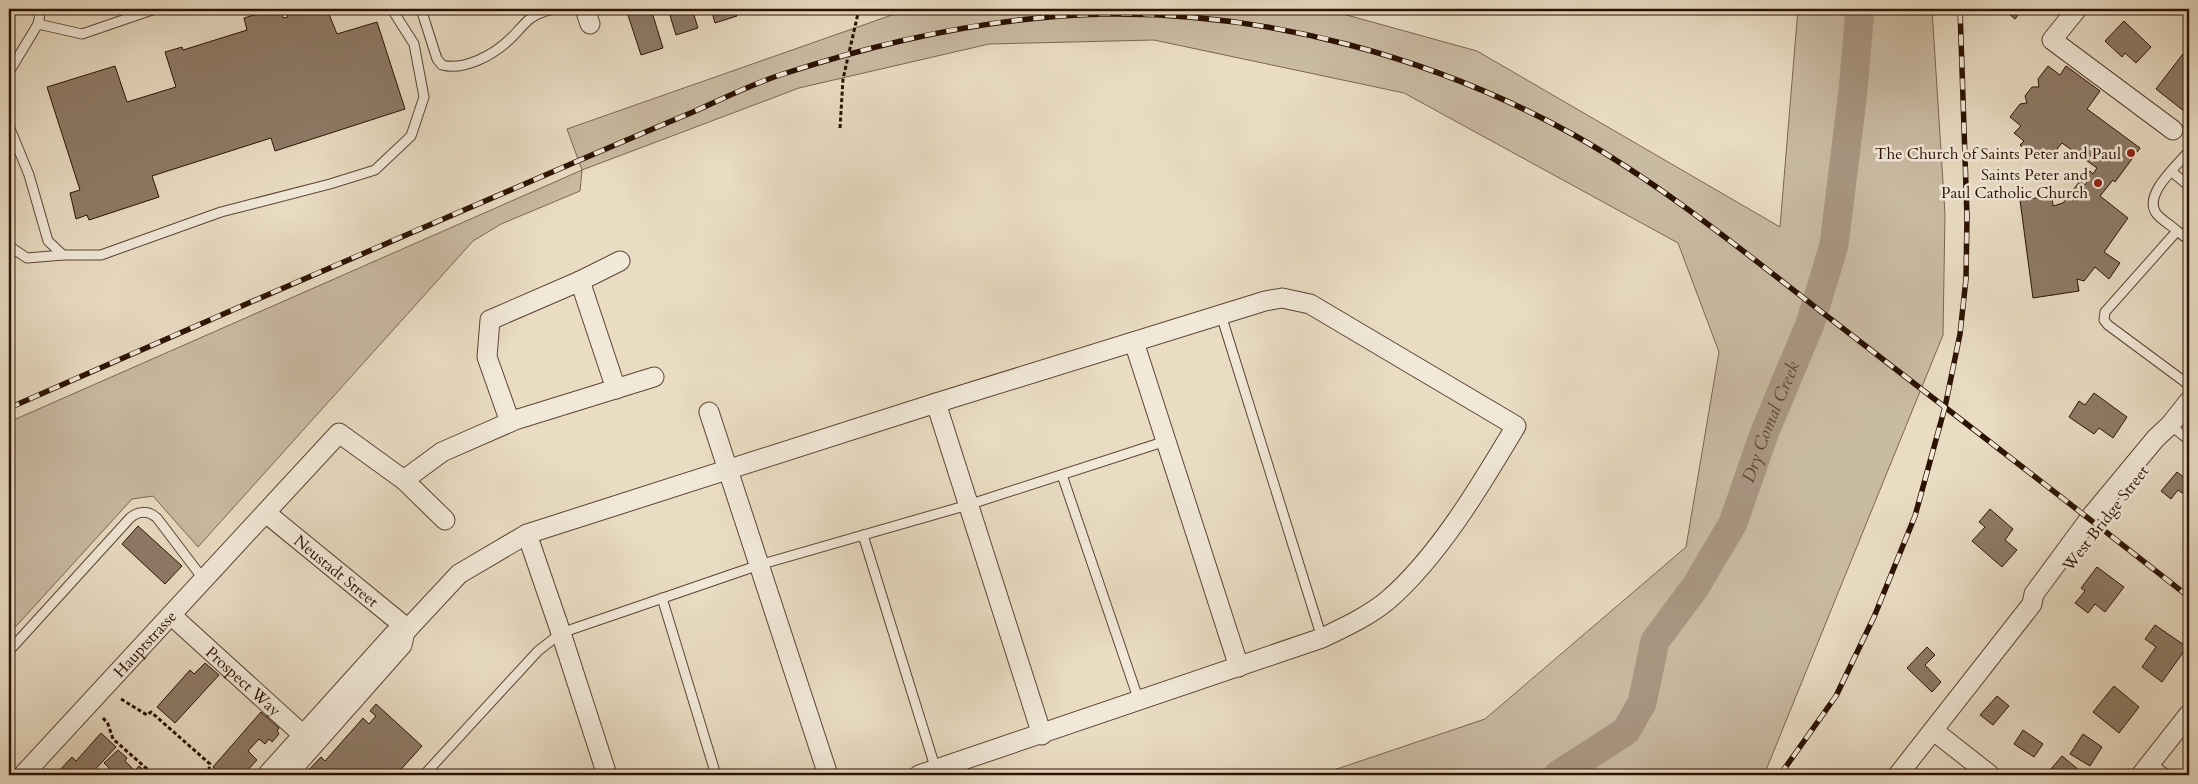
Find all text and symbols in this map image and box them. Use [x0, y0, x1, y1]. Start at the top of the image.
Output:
place label: The Church of Saints Peter and Paul [1875, 143, 2121, 165]
marker: The Church of Saints Peter and Paul [2125, 147, 2137, 159]
place label: Saints Peter and Paul Catholic Church [1941, 164, 2088, 204]
marker: Saints Peter and Paul Catholic Church [2092, 177, 2104, 189]
water label: Dry Comal Creek [1736, 358, 1806, 486]
street label: West Bridge Street [2057, 461, 2154, 577]
street label: Neustadt Street [289, 530, 383, 613]
street label: Hauptstrasse [109, 606, 182, 682]
street label: Prospect Way [200, 642, 286, 722]

